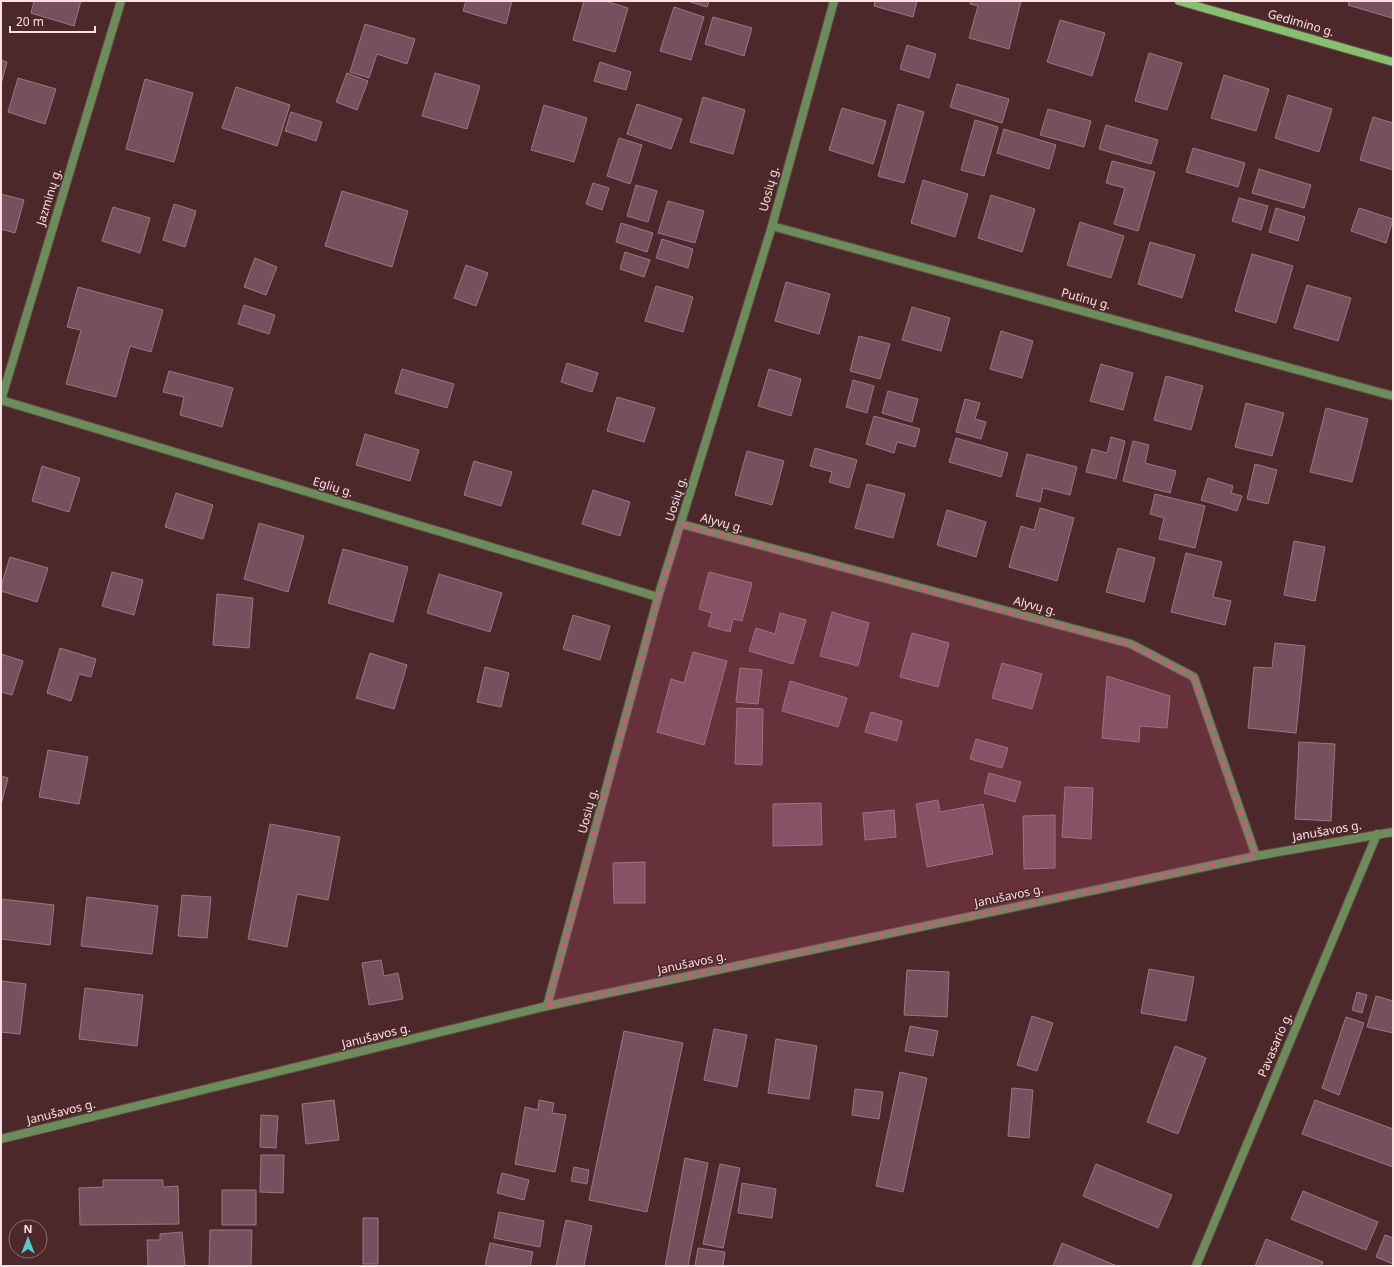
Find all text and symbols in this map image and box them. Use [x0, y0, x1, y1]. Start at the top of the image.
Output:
street label: Gedimino g. [1266, 5, 1337, 40]
scale bar [10, 8, 95, 34]
text: 20 m [16, 13, 44, 30]
street label: Uosių g. [754, 164, 783, 213]
street label: Jazminų g. [32, 166, 65, 228]
street label: Putinų g. [1059, 284, 1113, 313]
street label: Eglių g. [311, 472, 355, 501]
street label: Uosių g. [661, 474, 690, 523]
street label: Alyvų g. [699, 509, 746, 536]
street label: Alyvų g. [1012, 592, 1059, 619]
street label: Uosių g. [573, 786, 602, 835]
street label: Janušavos g. [1290, 816, 1363, 845]
street label: Janušavos g. [972, 880, 1045, 911]
street label: Janušavos g. [655, 947, 728, 978]
street label: Pavasario g. [1253, 1010, 1296, 1080]
street label: Janušavos g. [339, 1019, 412, 1052]
street label: Janušavos g. [24, 1095, 97, 1128]
north arrow [8, 1219, 48, 1259]
text: N [24, 1221, 32, 1236]

